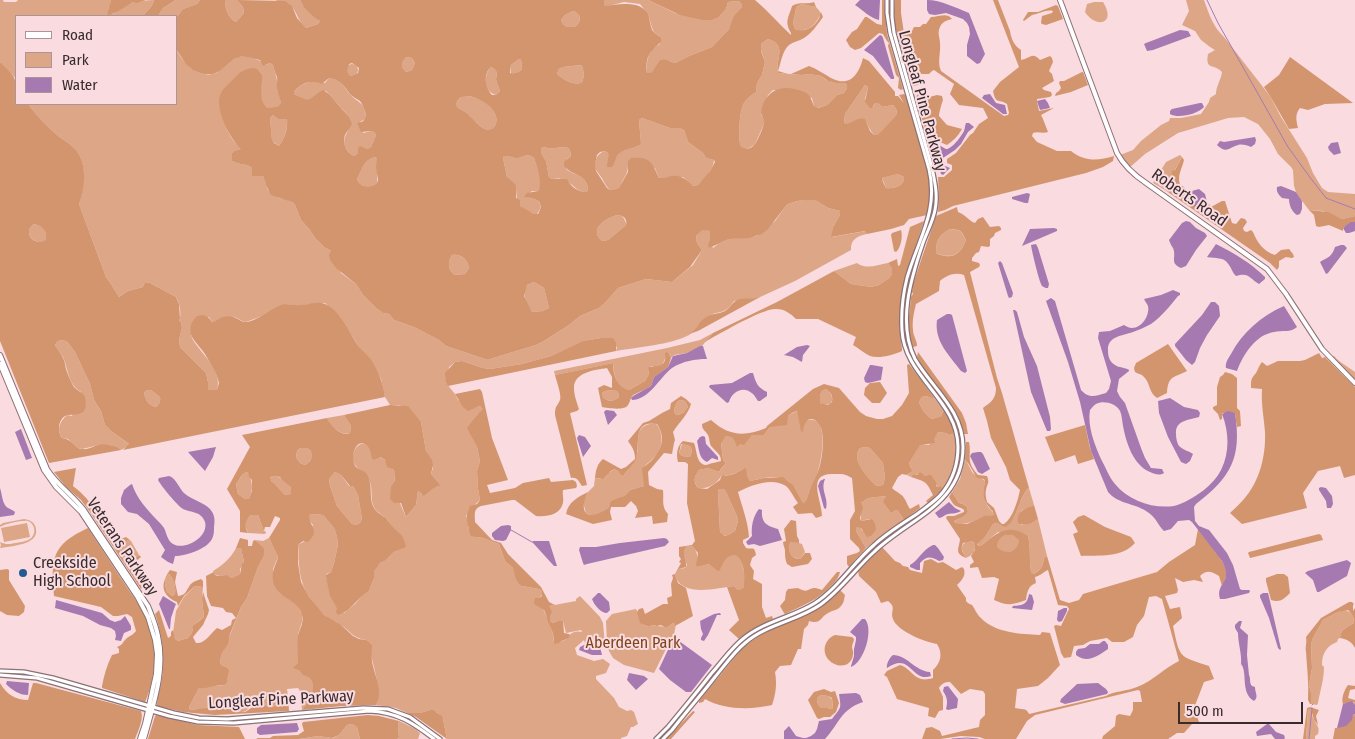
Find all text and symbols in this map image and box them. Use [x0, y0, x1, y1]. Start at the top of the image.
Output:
legend [15, 15, 178, 105]
text: Road [62, 26, 93, 44]
street label: Longleaf Pine Parkway [894, 28, 950, 174]
text: Park [62, 51, 89, 69]
text: Water [62, 76, 97, 94]
street label: Roberts Road [1147, 165, 1231, 231]
street label: Veterans Parkway [82, 494, 162, 600]
place label: Creekside High School [33, 554, 111, 592]
marker: Creekside High School [17, 567, 29, 579]
park label: Aberdeen Park [586, 634, 680, 654]
street label: Longleaf Pine Parkway [208, 687, 354, 713]
scale bar [1180, 692, 1305, 724]
text: 500 m [1186, 702, 1224, 720]

